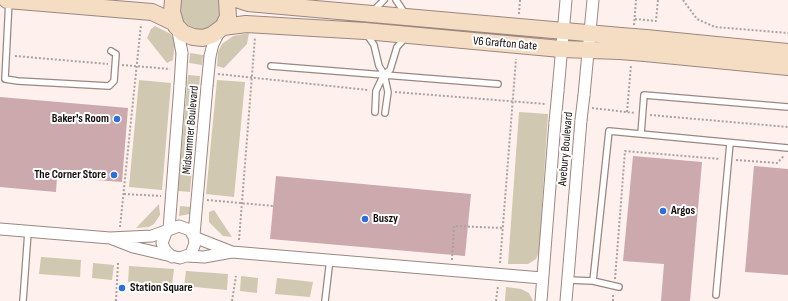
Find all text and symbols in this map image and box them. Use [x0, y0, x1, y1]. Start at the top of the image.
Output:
street label: V6 Grafton Gate [472, 34, 538, 54]
street label: Midsummer Boulevard [180, 85, 202, 175]
street label: Avebury Boulevard [556, 111, 576, 187]
place label: Baker's Room [52, 112, 109, 126]
marker: Baker's Room [112, 114, 122, 124]
place label: The Corner Store [34, 168, 106, 182]
marker: The Corner Store [109, 170, 119, 180]
place label: Argos [671, 204, 695, 218]
marker: Argos [658, 206, 668, 216]
place label: Buszy [373, 212, 398, 226]
marker: Buszy [360, 214, 370, 224]
place label: Station Square [130, 281, 193, 295]
marker: Station Square [117, 283, 127, 293]

